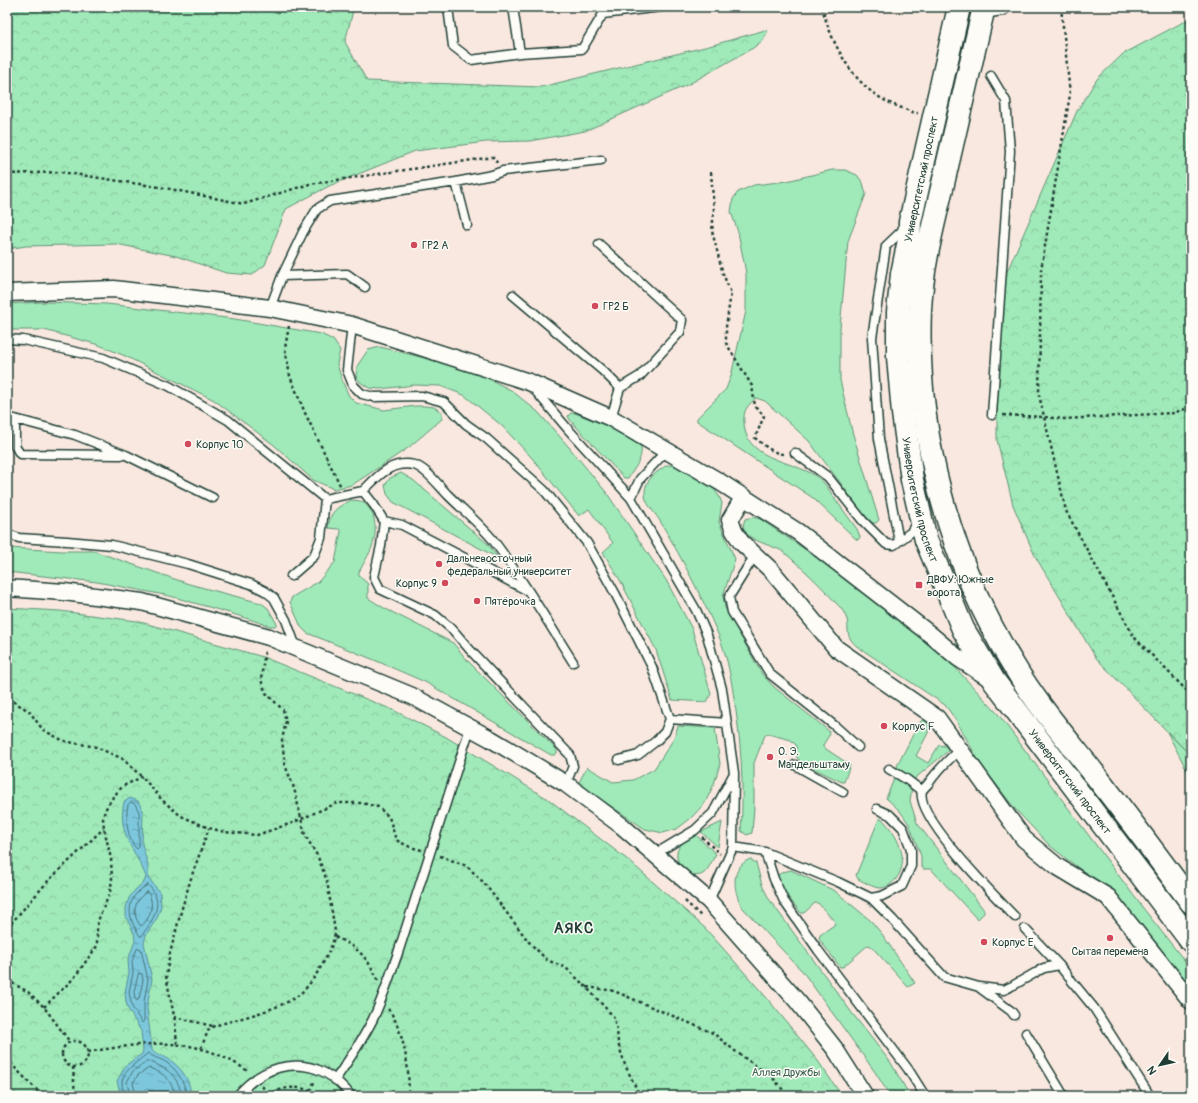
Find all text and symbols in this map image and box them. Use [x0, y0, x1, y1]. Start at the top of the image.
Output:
street label: Университетский проспект [902, 115, 941, 243]
place label: ГР2 А [422, 239, 448, 252]
marker: ГР2 А [409, 240, 419, 250]
place label: ГР2 Б [603, 300, 629, 313]
marker: ГР2 Б [590, 301, 600, 311]
street label: Университетский проспект [899, 436, 941, 565]
place label: Корпус 10 [196, 438, 244, 451]
marker: Корпус 10 [183, 439, 193, 449]
place label: Дальневосточный федеральный университет [446, 552, 572, 578]
marker: Дальневосточный федеральный университет [434, 559, 444, 569]
place label: ДВФУ: Южные ворота [926, 573, 994, 599]
place label: Корпус 9 [396, 577, 437, 590]
marker: Корпус 9 [440, 578, 450, 588]
marker: ДВФУ: Южные ворота [914, 580, 924, 590]
place label: Пятёрочка [485, 595, 536, 608]
marker: Пятёрочка [472, 596, 482, 606]
place label: Корпус F [892, 720, 935, 733]
marker: Корпус F [879, 721, 889, 731]
street label: Университетский проспект [1026, 727, 1114, 837]
place label: О. Э. Мандельштаму [778, 745, 850, 771]
marker: О. Э. Мандельштаму [765, 752, 775, 762]
district label: АЯКС [554, 919, 594, 938]
marker: Сытая перемена [1105, 933, 1115, 943]
place label: Корпус E [992, 936, 1034, 949]
marker: Корпус E [979, 937, 989, 947]
place label: Сытая перемена [1072, 945, 1148, 958]
north arrow [1140, 1045, 1180, 1085]
text: N [1144, 1063, 1160, 1077]
park label: Аллея Дружбы [752, 1066, 820, 1079]

